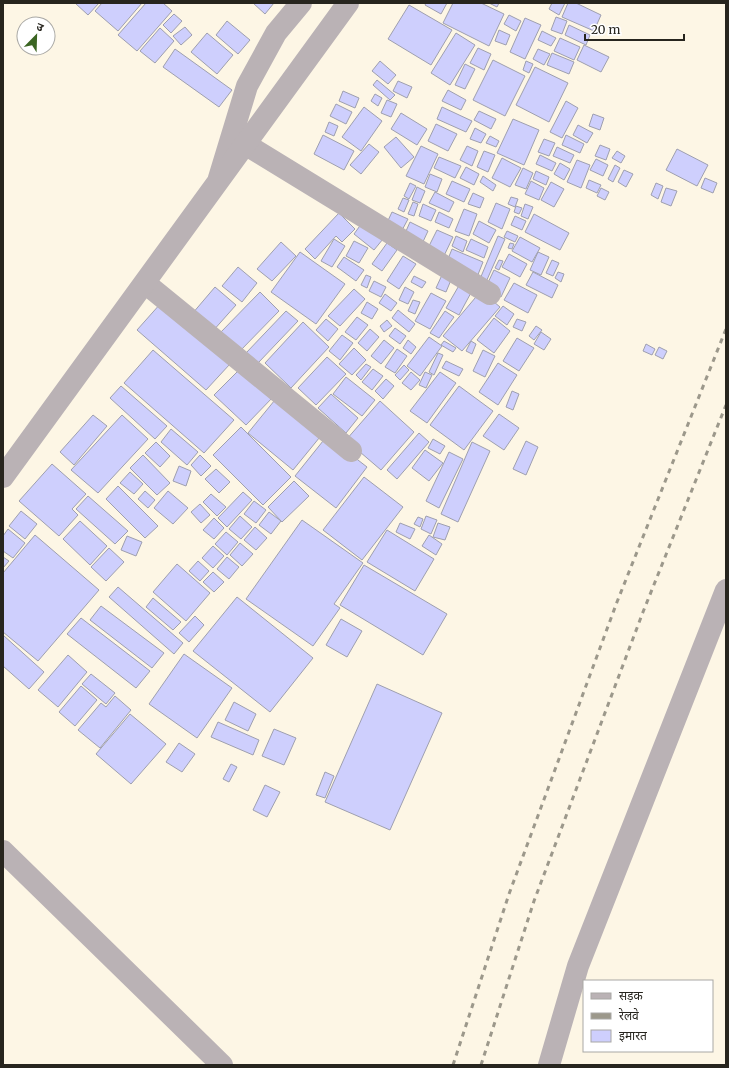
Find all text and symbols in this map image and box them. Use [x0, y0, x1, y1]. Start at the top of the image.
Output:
north arrow [16, 16, 56, 56]
scale bar [585, 16, 684, 42]
text: उ [34, 19, 46, 35]
text: 20 m [591, 22, 620, 37]
legend [583, 980, 713, 1052]
text: सड़क [619, 988, 644, 1003]
text: रेलवे [619, 1008, 639, 1023]
text: इमारत [619, 1028, 648, 1043]

